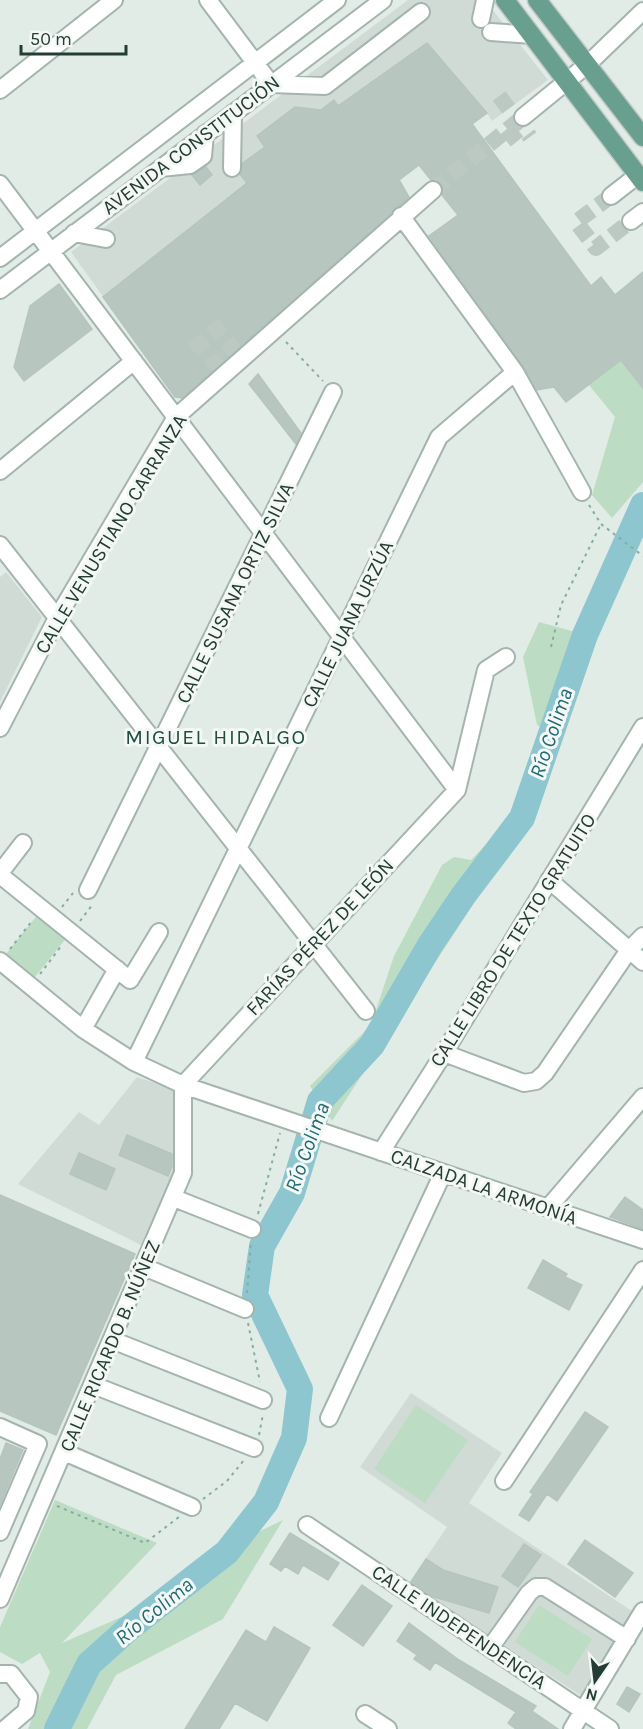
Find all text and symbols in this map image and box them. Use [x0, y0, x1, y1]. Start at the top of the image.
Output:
scale bar [21, 18, 126, 56]
text: 50 m [30, 28, 72, 50]
street label: AVENIDA CONSTITUCIÓN [97, 70, 284, 219]
street label: CALLE VENUSTIANO CARRANZA [30, 410, 192, 658]
street label: CALLE SUSANA ORTIZ SILVA [171, 479, 299, 707]
street label: CALLE JUANA URZÚA [297, 536, 398, 711]
water label: Río Colima [524, 685, 578, 781]
district label: MIGUEL HIDALGO [125, 725, 307, 749]
street label: CALLE LIBRO DE TEXTO GRATUITO [425, 809, 601, 1071]
street label: FARÍAS PÉREZ DE LEÓN [241, 853, 399, 1020]
water label: Río Colima [280, 1099, 334, 1195]
street label: CALZADA LA ARMONÍA [388, 1143, 581, 1230]
street label: CALLE RICARDO B. NÚÑEZ [54, 1236, 165, 1455]
street label: CALLE INDEPENDENCIA [367, 1560, 551, 1694]
water label: Río Colima [110, 1572, 198, 1650]
north arrow [565, 1651, 625, 1711]
text: N [584, 1684, 599, 1706]

